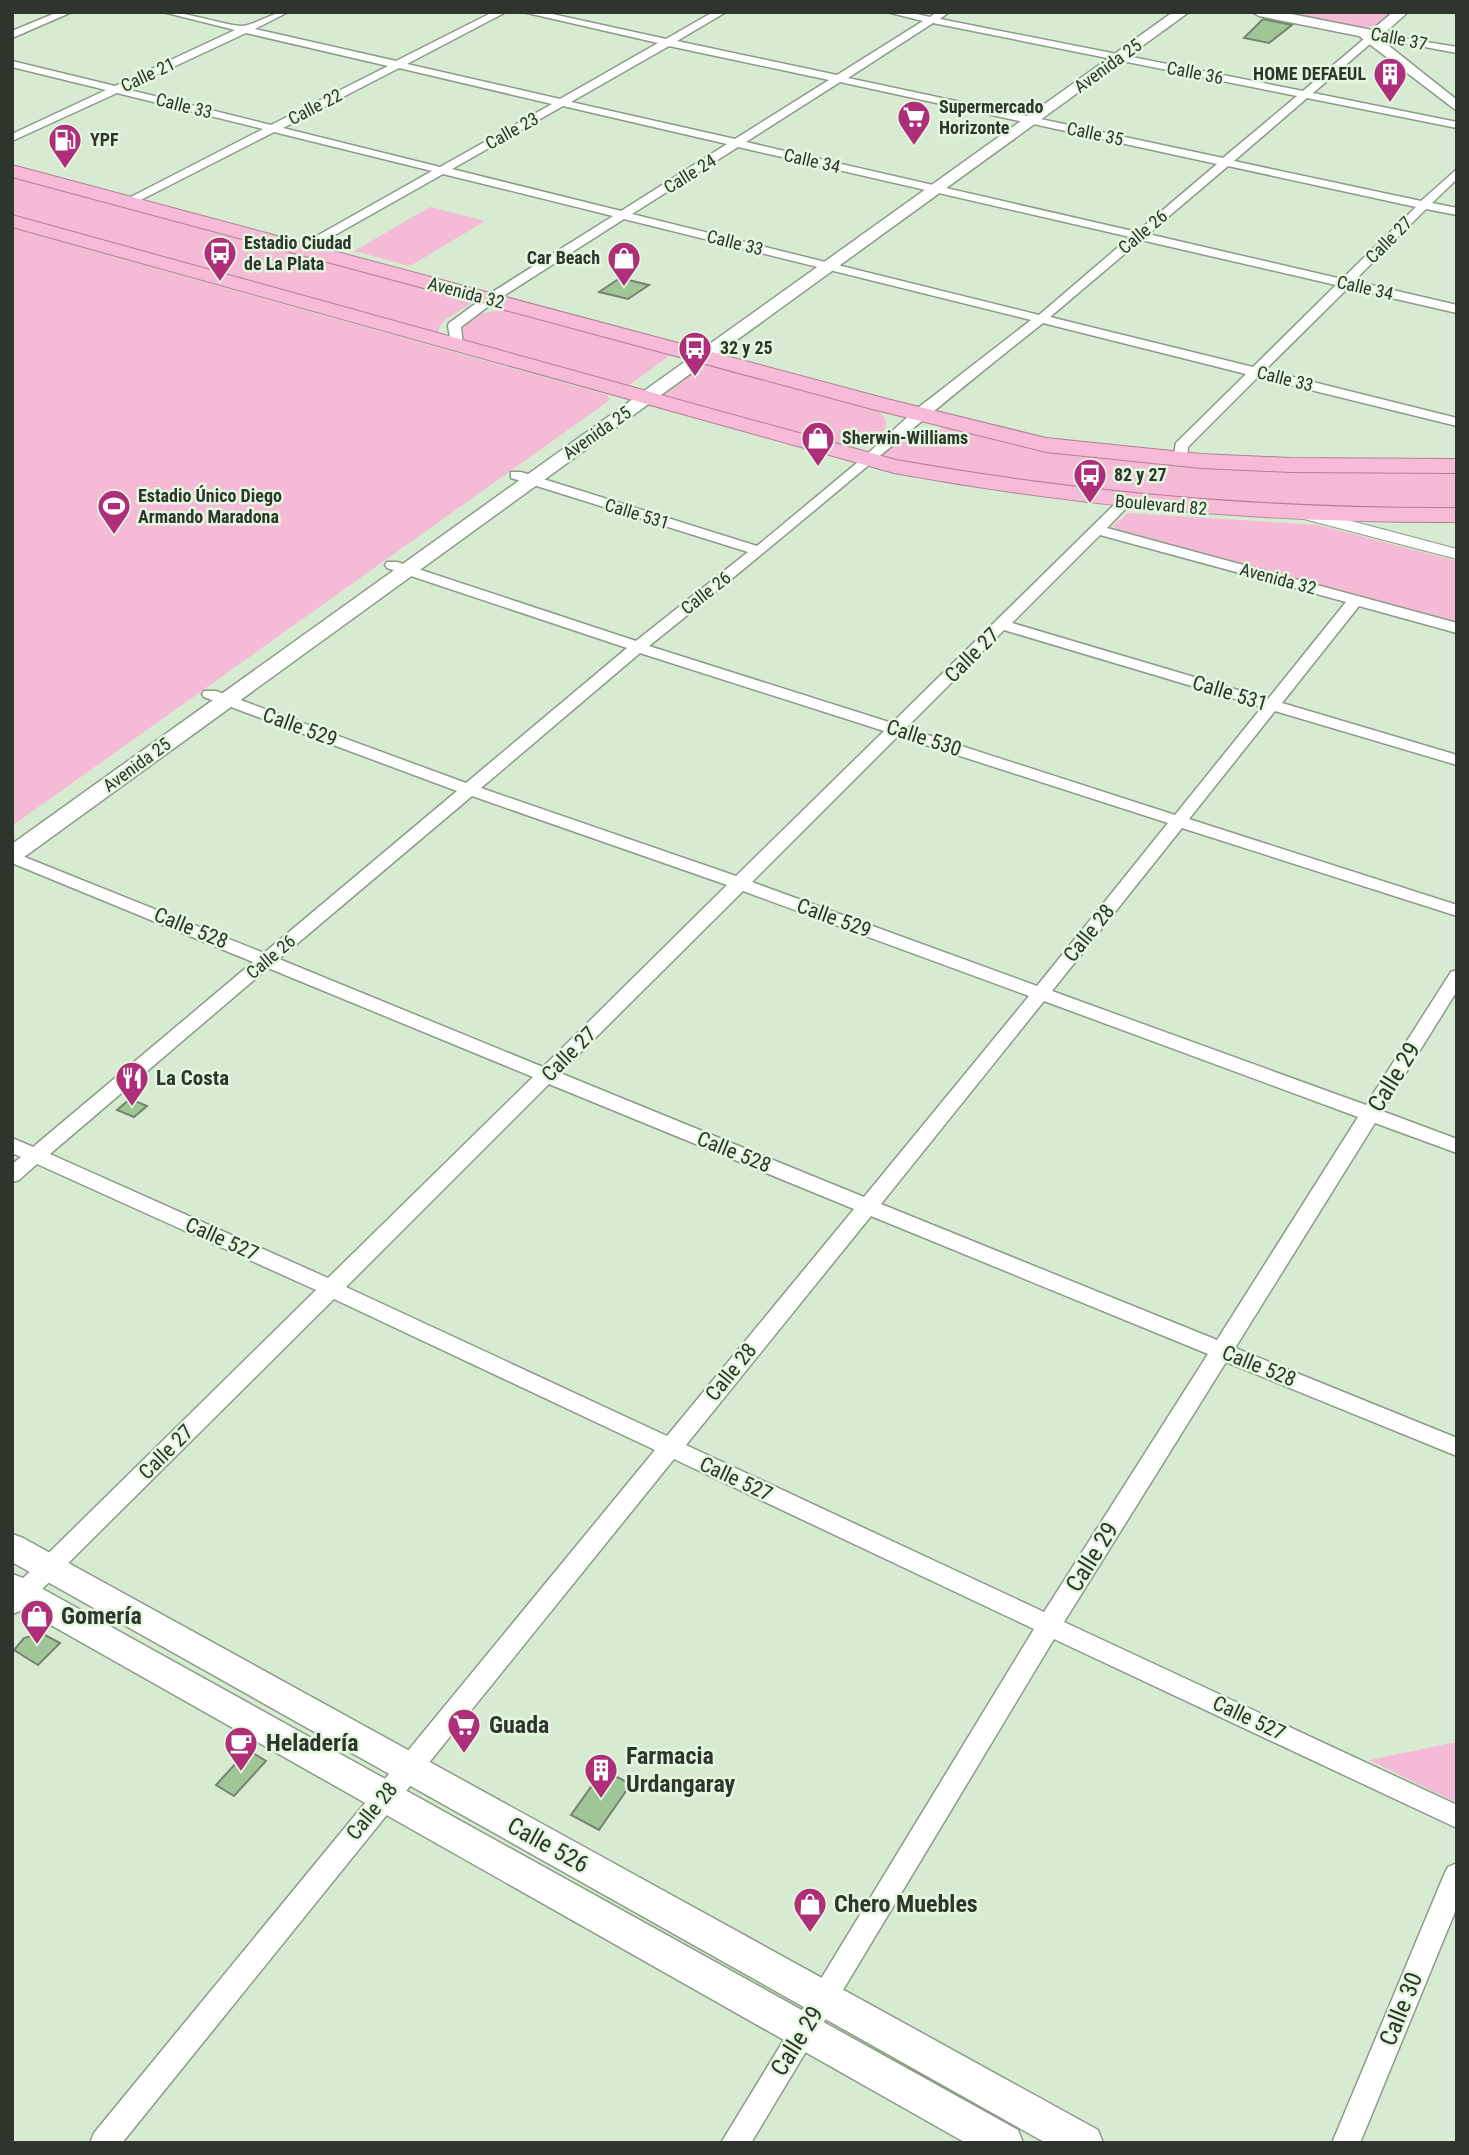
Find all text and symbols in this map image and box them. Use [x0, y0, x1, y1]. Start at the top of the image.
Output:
street label: Calle 37 [1369, 23, 1429, 54]
street label: Avenida 25 [1070, 34, 1146, 97]
street label: Calle 21 [117, 53, 178, 96]
building icon: HOME DEFAEUL [1371, 55, 1409, 104]
street label: Calle 36 [1165, 57, 1225, 88]
place label: HOME DEFAEUL [1253, 63, 1366, 84]
street label: Calle 22 [284, 84, 345, 129]
street label: Calle 33 [154, 88, 215, 123]
place label: Supermercado Horizonte [939, 96, 1043, 138]
supermarket icon: Supermercado Horizonte [895, 98, 933, 147]
street label: Calle 23 [482, 107, 542, 154]
street label: Calle 35 [1065, 117, 1125, 150]
fuel station icon: YPF [46, 121, 84, 170]
place label: YPF [90, 129, 119, 150]
street label: Calle 34 [782, 144, 843, 177]
street label: Calle 24 [660, 149, 720, 198]
street label: Calle 26 [1114, 205, 1171, 258]
street label: Calle 27 [1361, 212, 1416, 267]
street label: Calle 33 [705, 225, 766, 260]
place label: Estadio Ciudad de La Plata [244, 232, 352, 274]
bus stop icon: Estadio Ciudad de La Plata [201, 234, 239, 283]
shop icon: Car Beach [605, 239, 643, 288]
place label: Car Beach [527, 247, 600, 268]
street label: Calle 34 [1335, 271, 1396, 304]
street label: Avenida 32 [426, 272, 507, 313]
bus stop icon: 32 y 25 [676, 329, 714, 378]
place label: 32 y 25 [720, 337, 773, 358]
street label: Calle 33 [1255, 361, 1316, 396]
street label: Avenida 25 [559, 401, 635, 464]
shop icon: Sherwin-Williams [799, 419, 837, 468]
place label: Sherwin-Williams [842, 427, 968, 448]
bus stop icon: 82 y 27 [1071, 456, 1109, 505]
place label: 82 y 27 [1114, 464, 1167, 485]
place label: Estadio Único Diego Armando Maradona [138, 485, 282, 527]
sports icon: Estadio Único Diego Armando Maradona [95, 487, 133, 536]
street label: Boulevard 82 [1114, 490, 1208, 519]
street label: Calle 531 [602, 494, 672, 533]
street label: Avenida 32 [1238, 558, 1319, 599]
street label: Calle 26 [677, 567, 735, 619]
street label: Calle 27 [940, 623, 1004, 687]
street label: Calle 531 [1189, 670, 1271, 716]
street label: Calle 529 [260, 702, 340, 752]
street label: Calle 530 [883, 715, 965, 761]
street label: Avenida 25 [99, 733, 175, 796]
street label: Calle 529 [794, 893, 874, 943]
street label: Calle 28 [1059, 899, 1119, 967]
street label: Calle 528 [151, 902, 231, 954]
street label: Calle 26 [242, 930, 299, 983]
street label: Calle 27 [537, 1022, 601, 1086]
street label: Calle 29 [1362, 1037, 1426, 1117]
restaurant icon: La Costa [113, 1059, 151, 1108]
place label: La Costa [156, 1066, 229, 1090]
street label: Calle 528 [694, 1126, 774, 1178]
street label: Calle 527 [182, 1212, 262, 1266]
street label: Calle 28 [701, 1338, 761, 1406]
street label: Calle 528 [1219, 1340, 1299, 1392]
street label: Calle 27 [134, 1420, 198, 1484]
street label: Calle 527 [696, 1452, 776, 1506]
street label: Calle 29 [1060, 1517, 1124, 1597]
shop icon: Gomería [18, 1597, 56, 1646]
place label: Gomería [61, 1602, 142, 1630]
street label: Calle 527 [1209, 1691, 1289, 1745]
supermarket icon: Guada [445, 1706, 483, 1755]
place label: Guada [489, 1711, 549, 1739]
cafe icon: Heladería [222, 1724, 260, 1773]
place label: Heladería [266, 1729, 358, 1757]
place label: Farmacia Urdangaray [626, 1742, 736, 1798]
building icon: Farmacia Urdangaray [582, 1751, 620, 1800]
street label: Calle 28 [342, 1777, 402, 1845]
street label: Calle 526 [503, 1811, 593, 1879]
shop icon: Chero Muebles [791, 1885, 829, 1934]
place label: Chero Muebles [834, 1890, 978, 1918]
street label: Calle 30 [1374, 1968, 1428, 2050]
street label: Calle 29 [765, 2001, 829, 2081]

